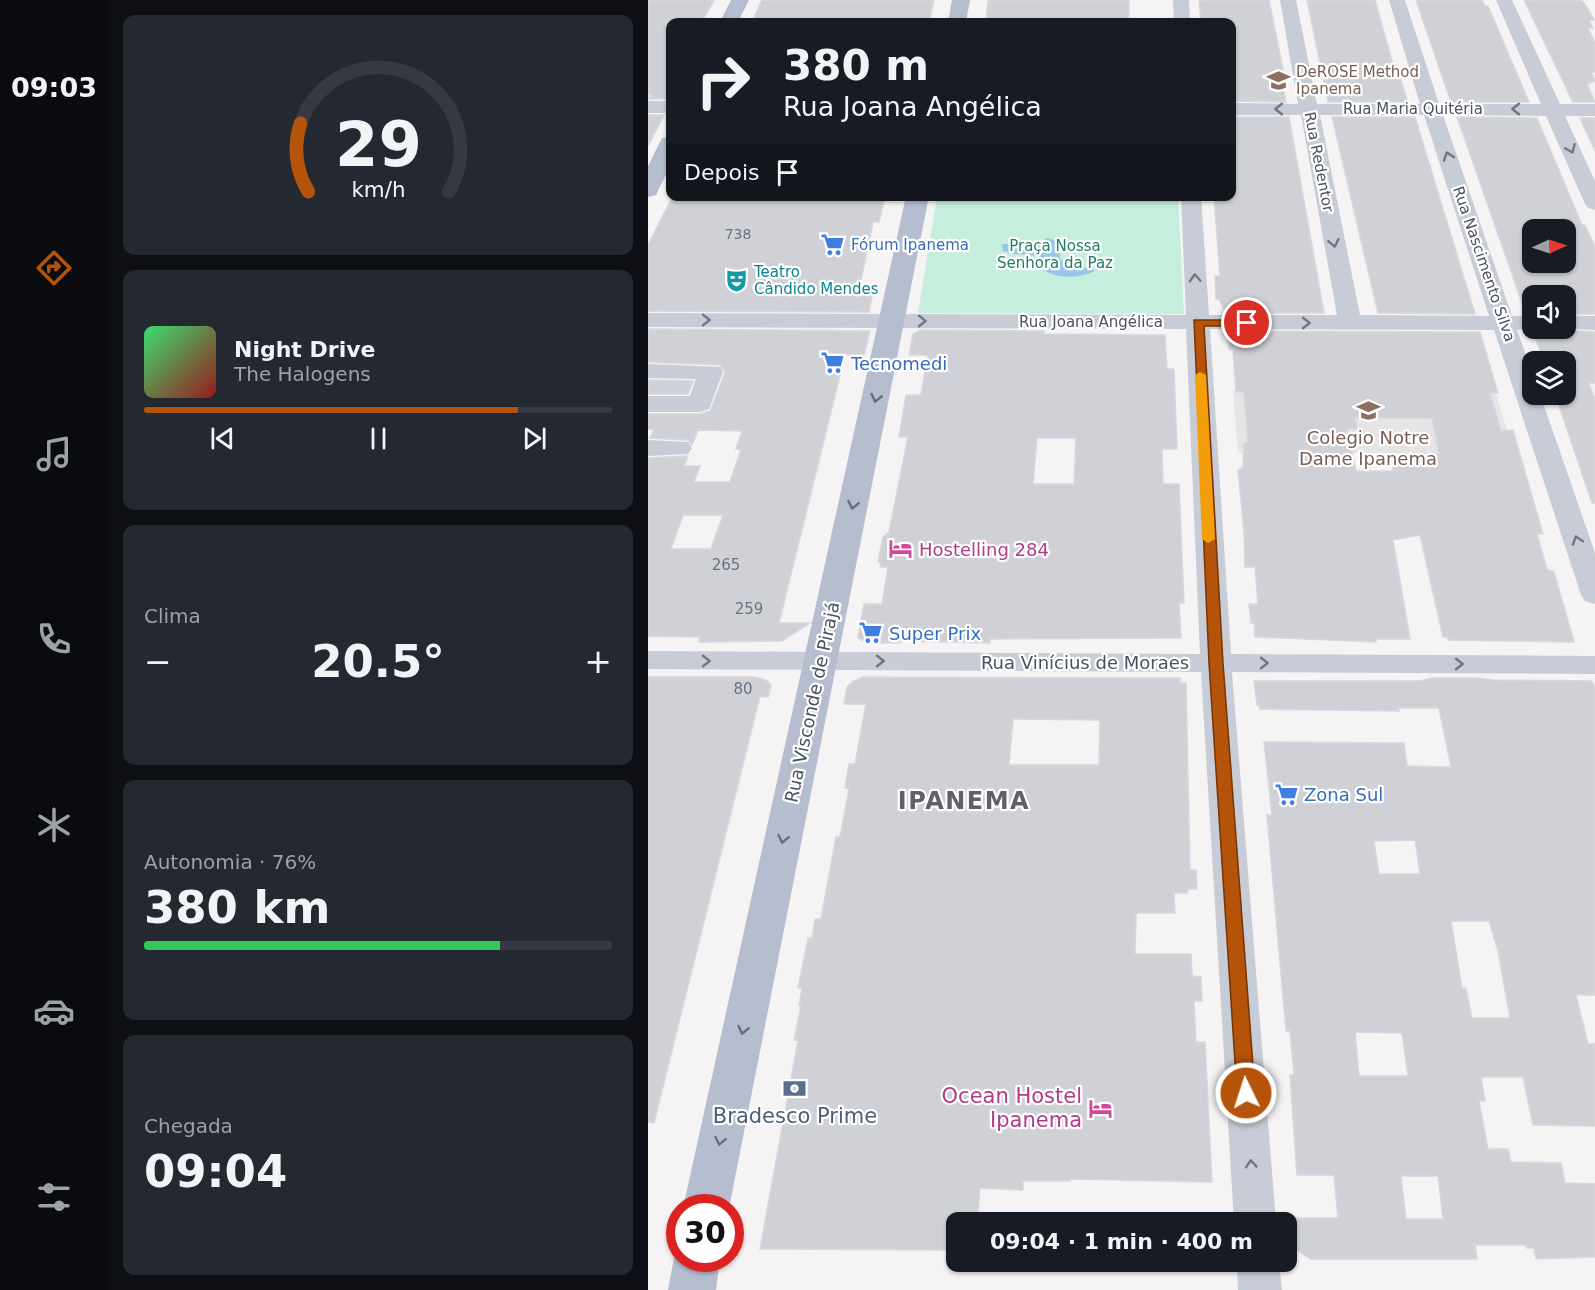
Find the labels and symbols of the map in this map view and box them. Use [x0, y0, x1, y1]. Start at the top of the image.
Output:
place label: DeROSE Method Ipanema [1296, 63, 1419, 98]
school or university icon: DeROSE Method Ipanema [1265, 68, 1291, 94]
street label: Rua Maria Quitéria [1343, 100, 1483, 118]
one-way arrow [1274, 103, 1283, 115]
one-way arrow [1511, 103, 1520, 115]
street label: Rua Redentor [1300, 110, 1338, 214]
one-way arrow [1564, 143, 1576, 154]
one-way arrow [1442, 151, 1455, 162]
street label: Rua Nascimento Silva [1449, 184, 1519, 344]
north arrow [1522, 219, 1576, 273]
house number: 738 [725, 226, 751, 242]
supermarket icon: Fórum Ipanema [820, 232, 846, 258]
place label: Fórum Ipanema [851, 236, 969, 254]
park label: Praça Nossa Senhora da Paz [997, 237, 1113, 272]
one-way arrow [1327, 238, 1340, 248]
place label: Teatro Cândido Mendes [753, 263, 879, 298]
theatre icon: Teatro Cândido Mendes [723, 268, 749, 294]
one-way arrow [1189, 273, 1202, 282]
pin [1221, 297, 1272, 348]
street label: Rua Joana Angélica [1019, 313, 1163, 331]
one-way arrow [702, 314, 711, 326]
one-way arrow [918, 315, 927, 327]
one-way arrow [1302, 317, 1311, 329]
supermarket icon: Tecnomedi [820, 350, 846, 376]
place label: Tecnomedi [850, 353, 947, 374]
one-way arrow [870, 392, 883, 402]
school or university icon: Colegio Notre Dame Ipanema [1355, 398, 1381, 424]
place label: Colegio Notre Dame Ipanema [1299, 427, 1437, 469]
one-way arrow [847, 499, 860, 509]
one-way arrow [1571, 535, 1584, 546]
hotel icon: Hostelling 284 [888, 536, 914, 562]
place label: Hostelling 284 [919, 539, 1049, 560]
house number: 265 [712, 556, 740, 574]
house number: 259 [735, 600, 763, 618]
street label: Rua Visconde de Pirajá [780, 600, 844, 804]
supermarket icon: Super Prix [858, 620, 884, 646]
place label: Super Prix [889, 623, 981, 644]
street label: Rua Vinícius de Moraes [981, 652, 1189, 673]
one-way arrow [702, 655, 711, 667]
one-way arrow [875, 655, 884, 667]
one-way arrow [1259, 657, 1268, 669]
one-way arrow [1454, 658, 1463, 670]
house number: 80 [733, 680, 753, 698]
supermarket icon: Zona Sul [1273, 781, 1299, 807]
place label: Zona Sul [1304, 784, 1383, 805]
district label: IPANEMA [898, 787, 1030, 815]
one-way arrow [777, 834, 790, 844]
one-way arrow [737, 1025, 750, 1035]
position arrow [1214, 1061, 1278, 1125]
bank icon: Bradesco Prime [782, 1075, 808, 1101]
place label: Ocean Hostel Ipanema [942, 1084, 1082, 1132]
hotel icon: Ocean Hostel Ipanema [1087, 1095, 1113, 1121]
place label: Bradesco Prime [713, 1104, 877, 1128]
one-way arrow [714, 1136, 727, 1146]
one-way arrow [1245, 1160, 1258, 1169]
speed limit sign: 30 [666, 1194, 744, 1272]

